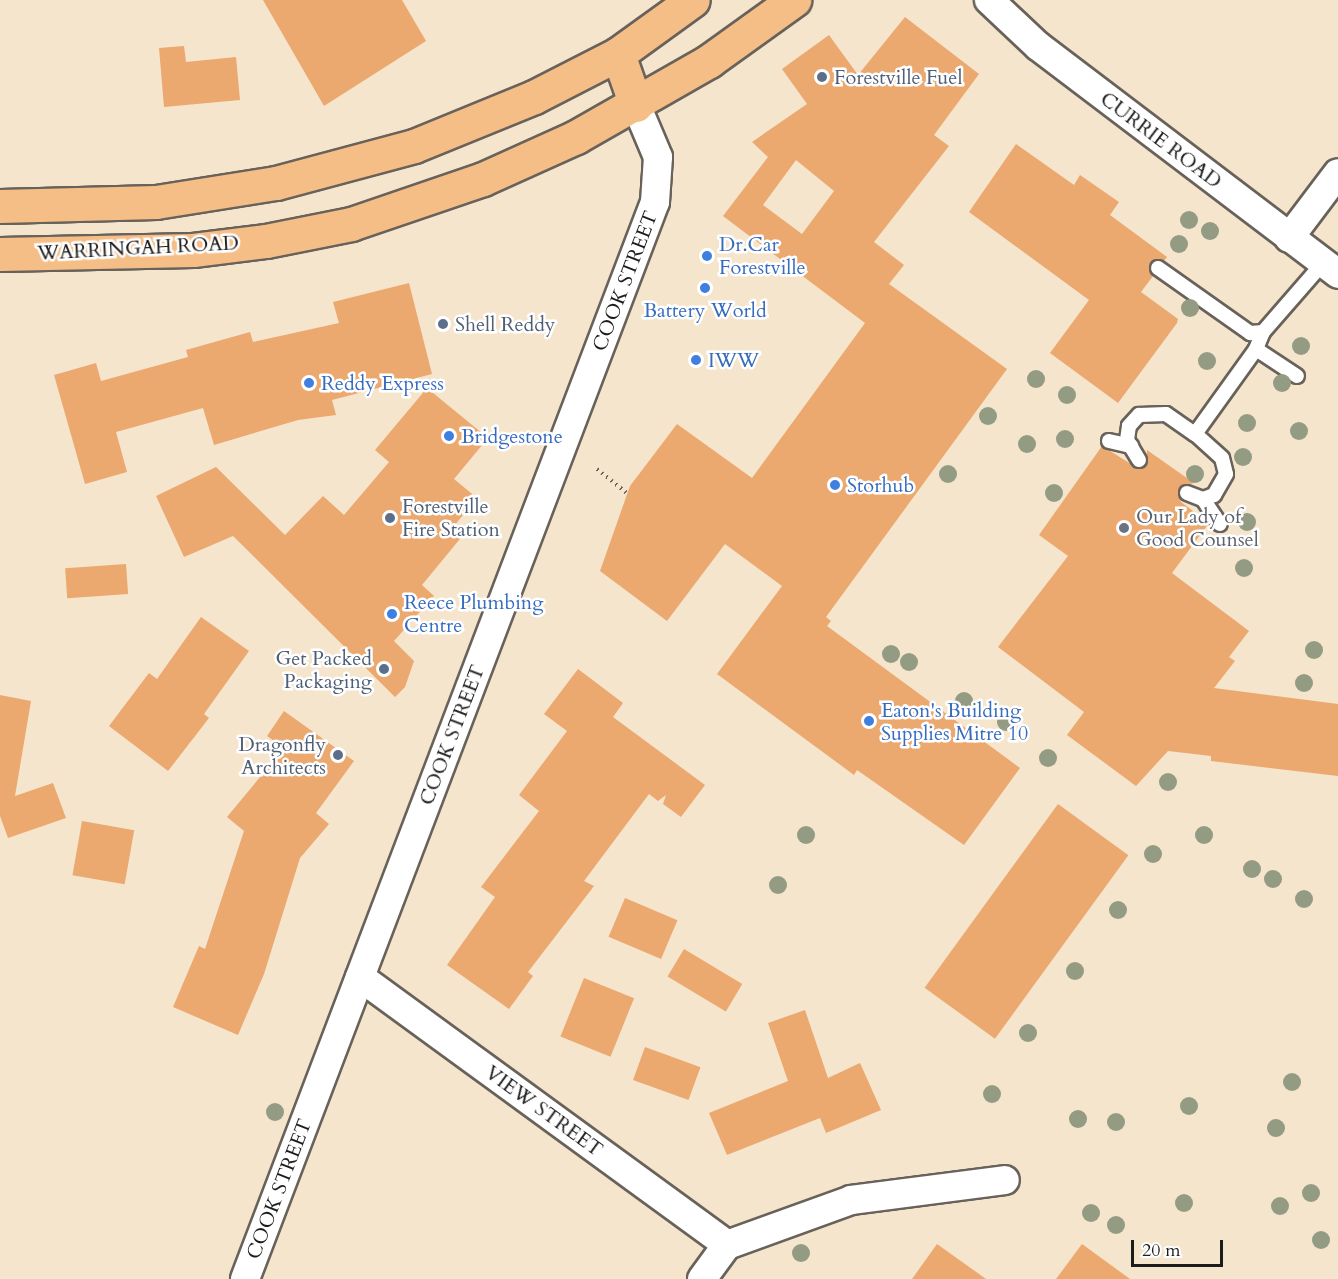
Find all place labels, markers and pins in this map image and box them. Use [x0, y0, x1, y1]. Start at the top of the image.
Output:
place label: Forestville Fuel [834, 65, 963, 89]
marker: Forestville Fuel [815, 70, 829, 84]
place label: Dr.Car Forestville [719, 232, 806, 279]
marker: Dr.Car Forestville [700, 249, 714, 263]
marker: Battery World [698, 281, 712, 295]
place label: Battery World [643, 298, 767, 322]
place label: Shell Reddy [455, 312, 555, 336]
marker: Shell Reddy [436, 317, 450, 331]
place label: IWW [708, 348, 759, 372]
marker: IWW [689, 353, 703, 367]
place label: Reddy Express [321, 371, 444, 395]
marker: Reddy Express [302, 376, 316, 390]
place label: Bridgestone [461, 424, 563, 448]
marker: Bridgestone [442, 429, 456, 443]
place label: Storhub [847, 473, 914, 497]
marker: Storhub [828, 478, 842, 492]
place label: Forestville Fire Station [402, 494, 500, 541]
place label: Our Lady of Good Counsel [1136, 504, 1259, 551]
marker: Forestville Fire Station [383, 511, 397, 525]
marker: Our Lady of Good Counsel [1117, 521, 1131, 535]
place label: Reece Plumbing Centre [404, 590, 543, 637]
marker: Reece Plumbing Centre [385, 607, 399, 621]
place label: Get Packed Packaging [275, 646, 372, 693]
marker: Get Packed Packaging [377, 662, 391, 676]
place label: Eaton's Building Supplies Mitre 10 [881, 698, 1028, 745]
marker: Eaton's Building Supplies Mitre 10 [862, 714, 876, 728]
place label: Dragonfly Architects [238, 732, 326, 779]
marker: Dragonfly Architects [331, 748, 345, 762]

